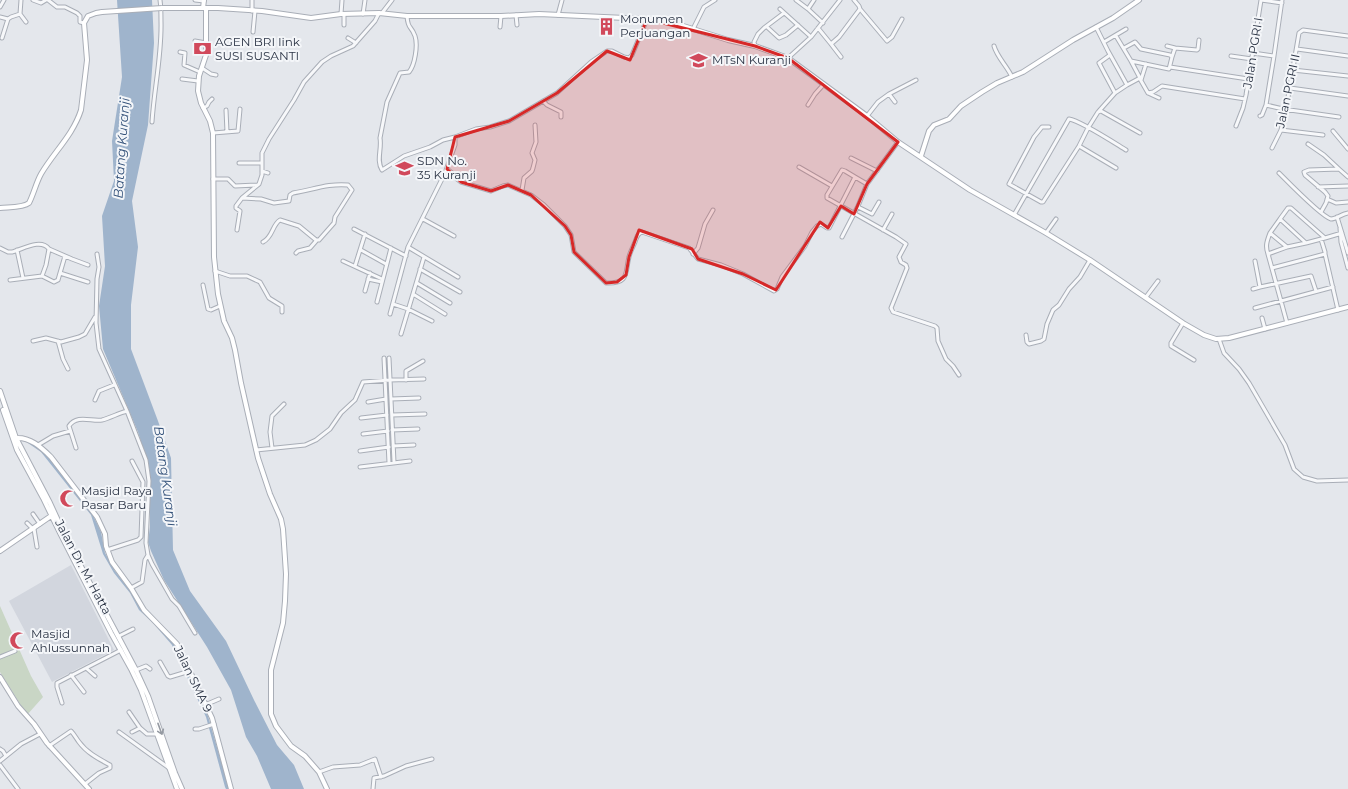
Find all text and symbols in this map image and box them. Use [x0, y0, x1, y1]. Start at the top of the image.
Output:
place label: Monumen Perjuangan [620, 11, 690, 40]
building icon: Monumen Perjuangan [597, 16, 617, 36]
street label: Jalan PGRI I [1239, 16, 1266, 90]
place label: AGEN BRI link SUSI SUSANTI [215, 34, 301, 63]
bank icon: AGEN BRI link SUSI SUSANTI [192, 39, 212, 59]
school or university icon: MTsN Kuranji [689, 50, 709, 70]
place label: MTsN Kuranji [712, 52, 791, 67]
street label: Jalan PGRI II [1272, 53, 1303, 130]
water label: Batang Kuranji [109, 97, 133, 199]
place label: SDN No. 35 Kuranji [417, 153, 476, 182]
school or university icon: SDN No. 35 Kuranji [394, 158, 414, 178]
water label: Batang Kuranji [151, 425, 181, 528]
place label: Masjid Raya Pasar Baru [81, 483, 152, 512]
mosque icon: Masjid Raya Pasar Baru [58, 488, 78, 508]
street label: Jalan Dr. M. Hatta [52, 516, 115, 617]
place label: Masjid Ahlussunnah [31, 626, 110, 655]
mosque icon: Masjid Ahlussunnah [8, 631, 28, 651]
street label: Jalan SMA 9 [170, 642, 216, 715]
one-way arrow [157, 722, 164, 735]

